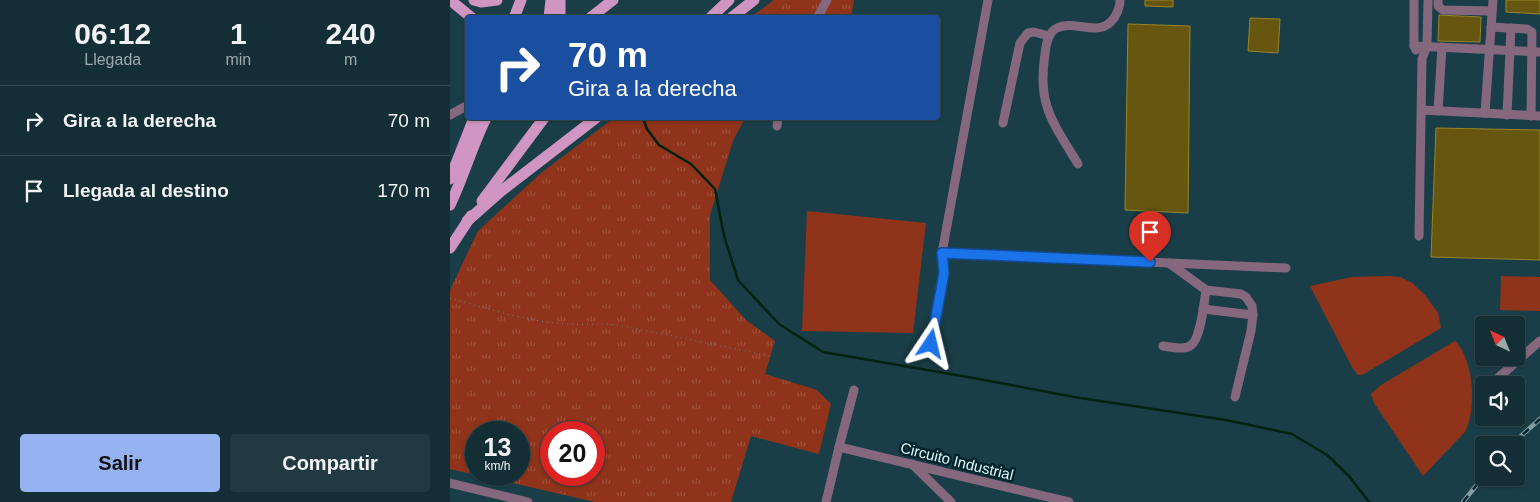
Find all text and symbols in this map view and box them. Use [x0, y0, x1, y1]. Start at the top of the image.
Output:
text: 06:12 [74, 17, 151, 50]
text: 1 [230, 17, 247, 50]
text: 240 [326, 17, 376, 50]
icon: right [485, 35, 550, 100]
text: 70 m [568, 35, 648, 74]
text: Llegada [84, 51, 141, 68]
text: min [225, 51, 251, 68]
text: m [344, 51, 357, 68]
text: Gira a la derecha [568, 76, 737, 101]
icon: right [20, 107, 48, 135]
text: Gira a la derecha [63, 110, 216, 131]
text: 70 m [388, 110, 430, 131]
icon: arrive [20, 177, 48, 205]
text: Llegada al destino [63, 180, 229, 201]
text: 170 m [377, 180, 430, 201]
pin [1129, 211, 1171, 262]
icon: arrive [1136, 218, 1164, 246]
north arrow [1475, 316, 1525, 366]
map controls [1475, 316, 1525, 486]
position arrow [904, 317, 956, 369]
button: sound [1475, 376, 1525, 426]
speed limit sign: 20 [540, 421, 605, 486]
text: 13 [484, 433, 511, 461]
button: Salir [20, 434, 220, 492]
button: Compartir [230, 434, 430, 492]
button: search [1475, 436, 1525, 486]
street label: Circuito Industrial [899, 439, 1015, 483]
text: km/h [484, 459, 511, 473]

